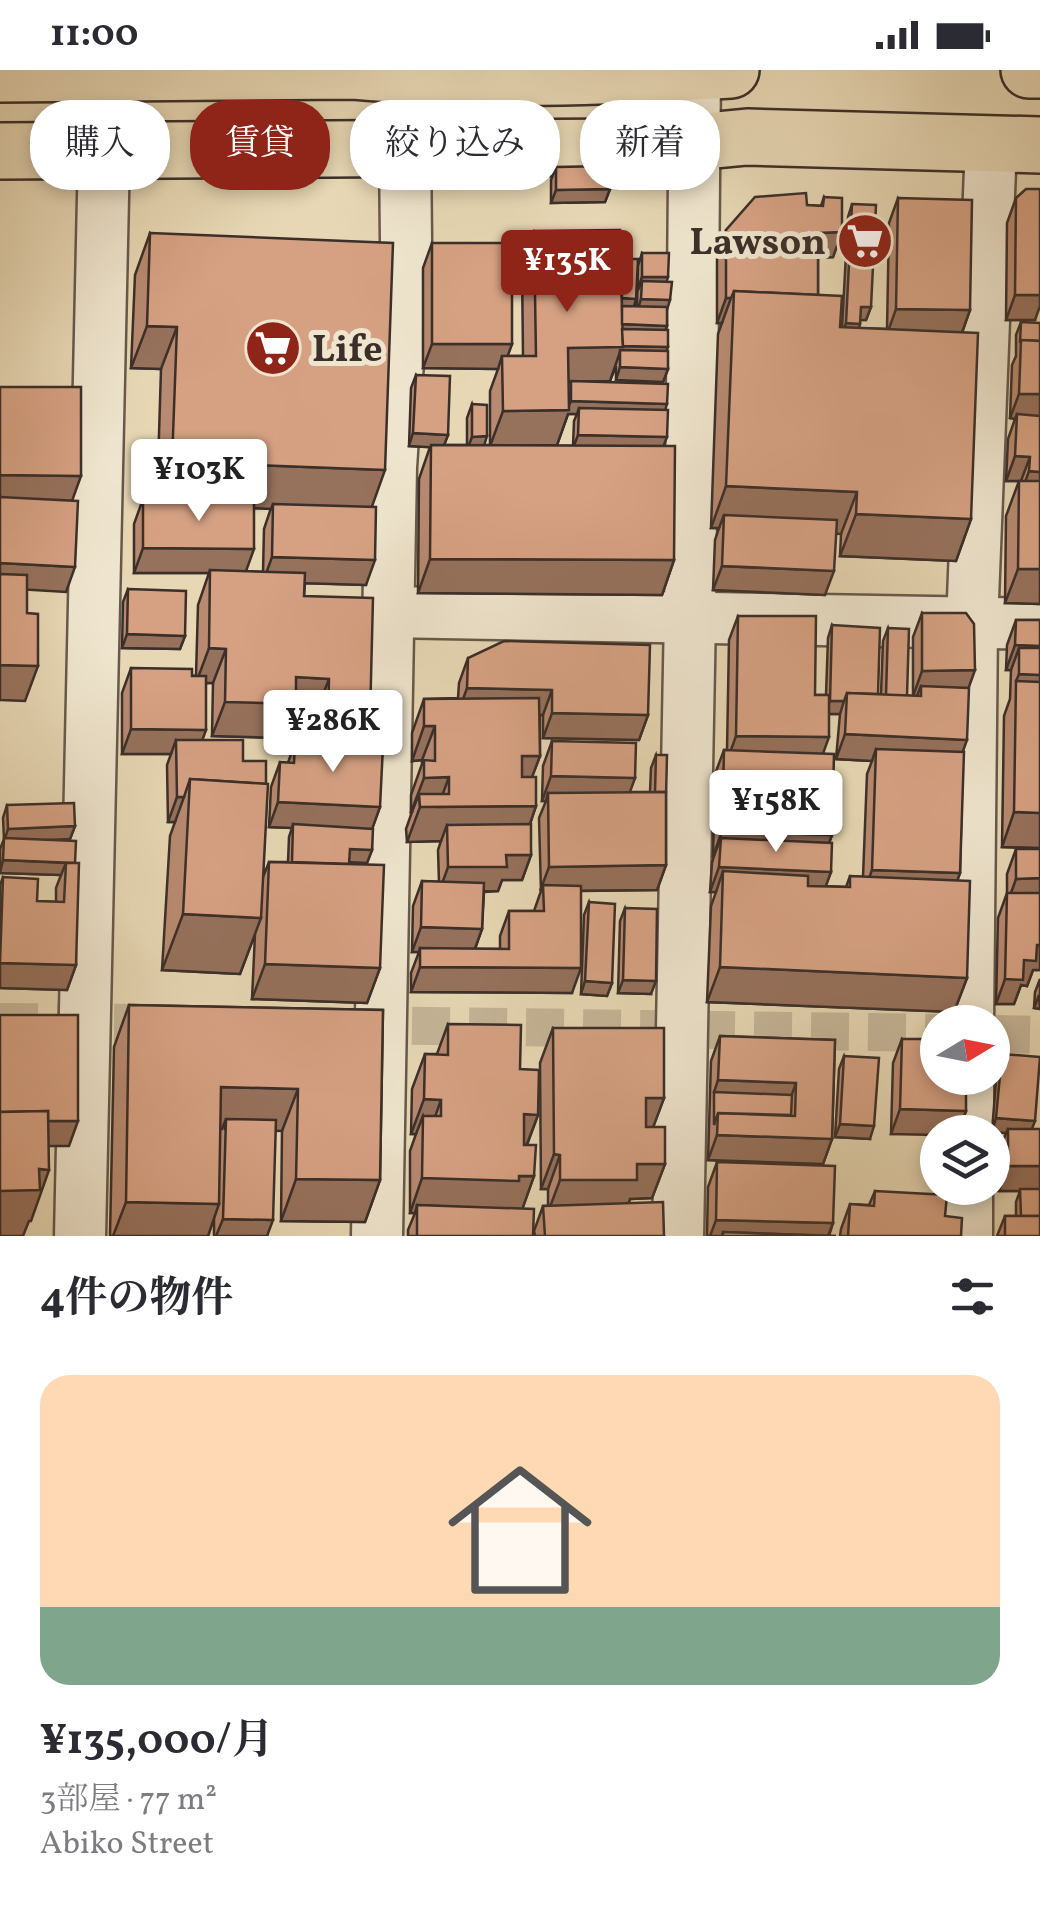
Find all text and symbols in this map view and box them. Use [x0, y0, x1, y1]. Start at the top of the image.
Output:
text: 11:00 [50, 9, 139, 62]
chip: 購入 [30, 100, 170, 190]
chip: 賃貸 [190, 100, 330, 190]
chip: 絞り込み [350, 100, 560, 190]
chip: 新着 [580, 100, 720, 190]
supermarket icon: Lawson [835, 211, 895, 271]
place label: Lawson [690, 218, 826, 271]
pin: ¥135K [497, 230, 637, 315]
text: ¥135K [523, 240, 611, 284]
supermarket icon: Life [243, 318, 303, 378]
place label: Life [312, 325, 383, 378]
pin: ¥103K [129, 439, 269, 524]
text: ¥103K [153, 449, 245, 493]
pin: ¥286K [263, 690, 403, 775]
text: ¥286K [285, 700, 381, 744]
pin: ¥158K [706, 770, 846, 855]
text: ¥158K [731, 780, 821, 824]
north arrow [920, 1005, 1010, 1095]
map controls [920, 1005, 1010, 1205]
button: layers [920, 1115, 1010, 1205]
icon: filters [945, 1269, 1000, 1324]
text: 4件の物件 [40, 1271, 233, 1330]
icon: home [430, 1440, 610, 1620]
text: ¥135,000/月 [40, 1713, 274, 1772]
text: 3部屋 · 77 m² [40, 1779, 217, 1823]
text: Abiko Street [40, 1823, 214, 1867]

